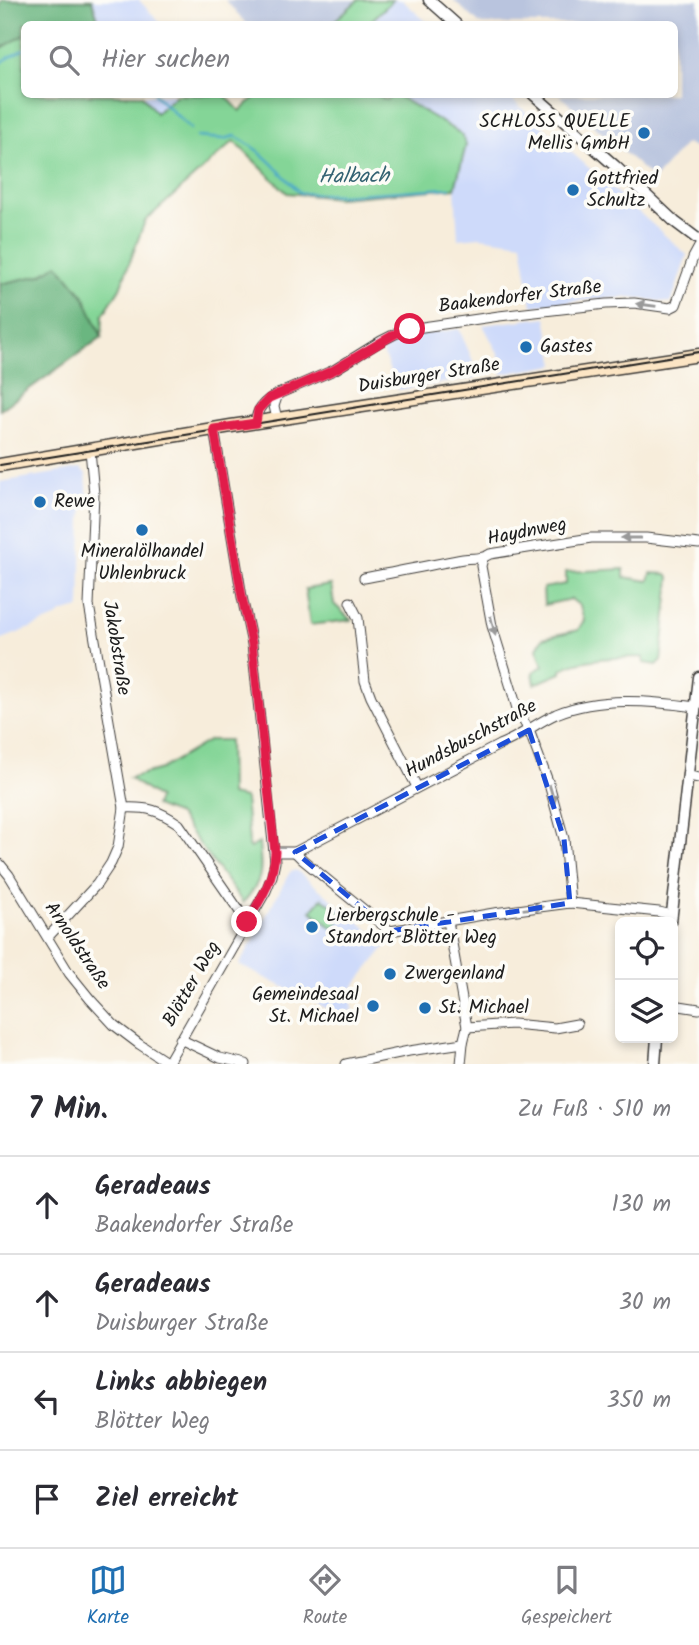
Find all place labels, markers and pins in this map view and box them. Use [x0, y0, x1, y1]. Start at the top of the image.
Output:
place label: SCHLOSS QUELLE Mellis GmbH [479, 107, 631, 159]
marker: SCHLOSS QUELLE Mellis GmbH [636, 125, 652, 141]
place label: Gottfried Schultz [587, 164, 658, 216]
marker: Gottfried Schultz [565, 182, 581, 198]
place label: Gastes [540, 332, 593, 362]
marker: Gastes [518, 339, 534, 355]
place label: Rewe [54, 487, 95, 517]
marker: Rewe [32, 494, 48, 510]
marker: Mineralölhandel Uhlenbruck [134, 522, 150, 538]
place label: Mineralölhandel Uhlenbruck [80, 537, 204, 589]
place label: Lierbergschule - Standort Blötter Weg [326, 901, 497, 953]
marker: Lierbergschule - Standort Blötter Weg [304, 919, 320, 935]
place label: Zwergenland [404, 959, 505, 989]
marker: Zwergenland [382, 966, 398, 982]
place label: Gemeindesaal St. Michael [252, 980, 359, 1032]
place label: St. Michael [439, 993, 529, 1023]
marker: Gemeindesaal St. Michael [365, 998, 381, 1014]
marker: St. Michael [417, 1000, 433, 1016]

